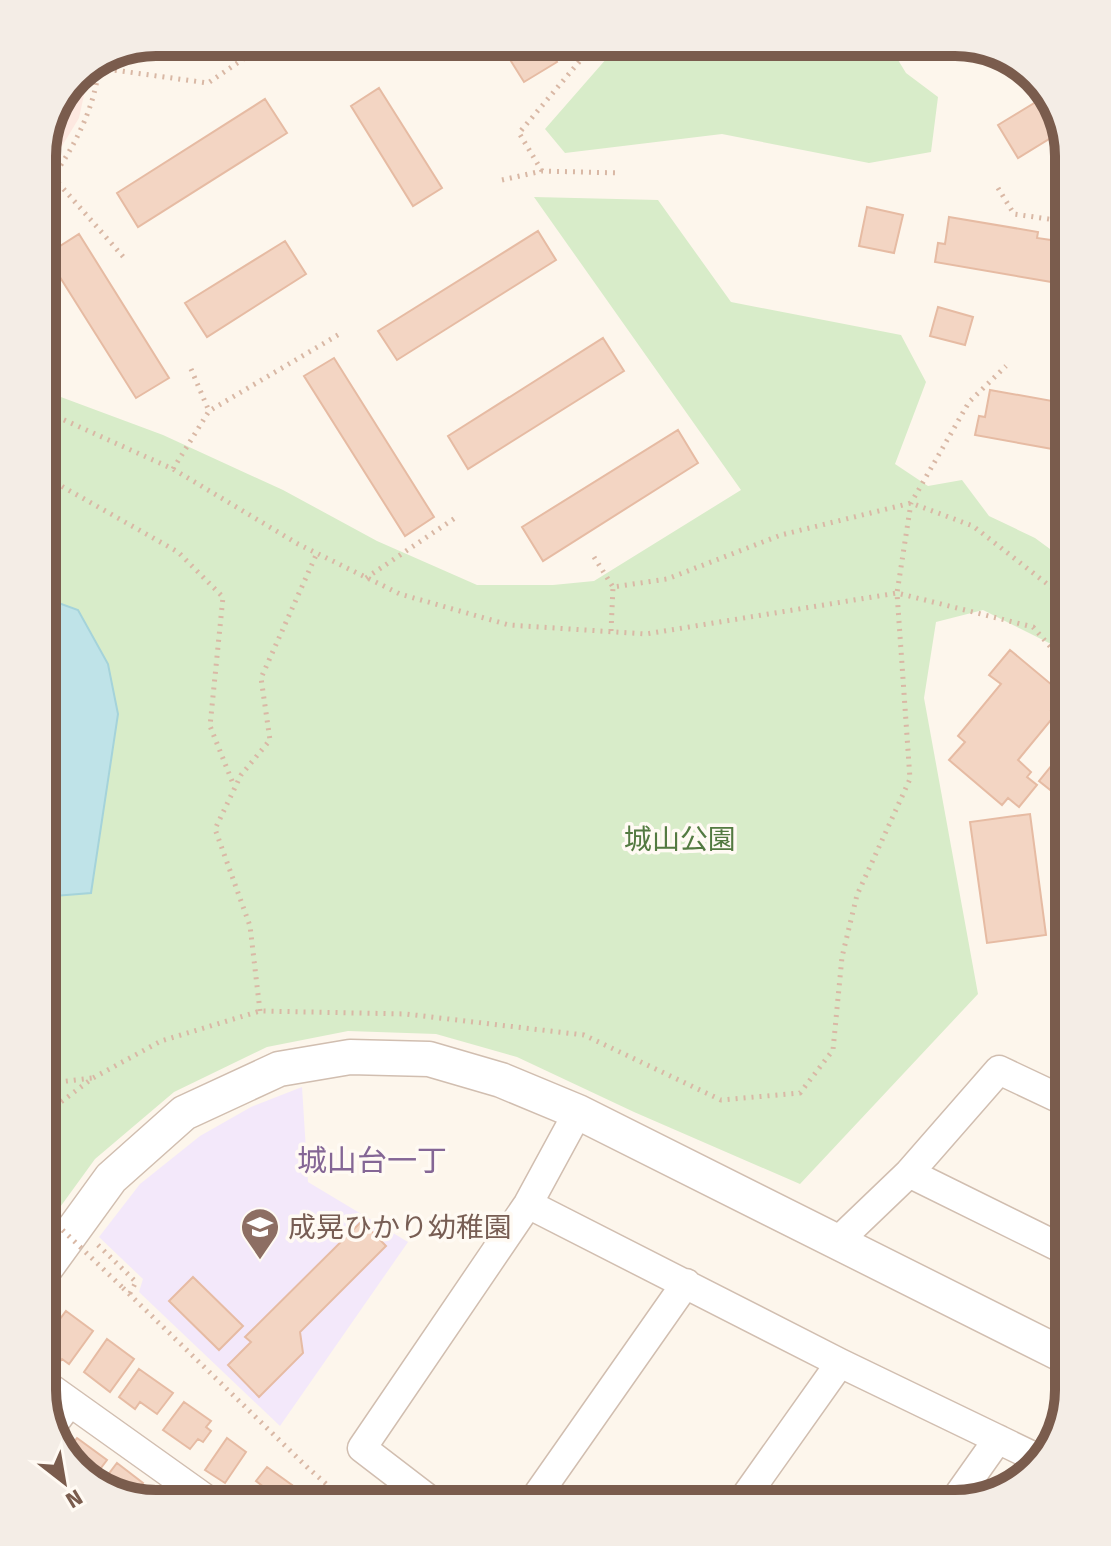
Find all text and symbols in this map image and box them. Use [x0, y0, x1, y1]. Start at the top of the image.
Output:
park label: 城山公園 [624, 823, 736, 856]
district label: 城山台一丁 [297, 1143, 447, 1179]
school or university icon: 成晃ひかり幼稚園 [239, 1206, 281, 1261]
place label: 成晃ひかり幼稚園 [288, 1211, 512, 1244]
north arrow [24, 1442, 104, 1522]
text: N [61, 1483, 87, 1514]

